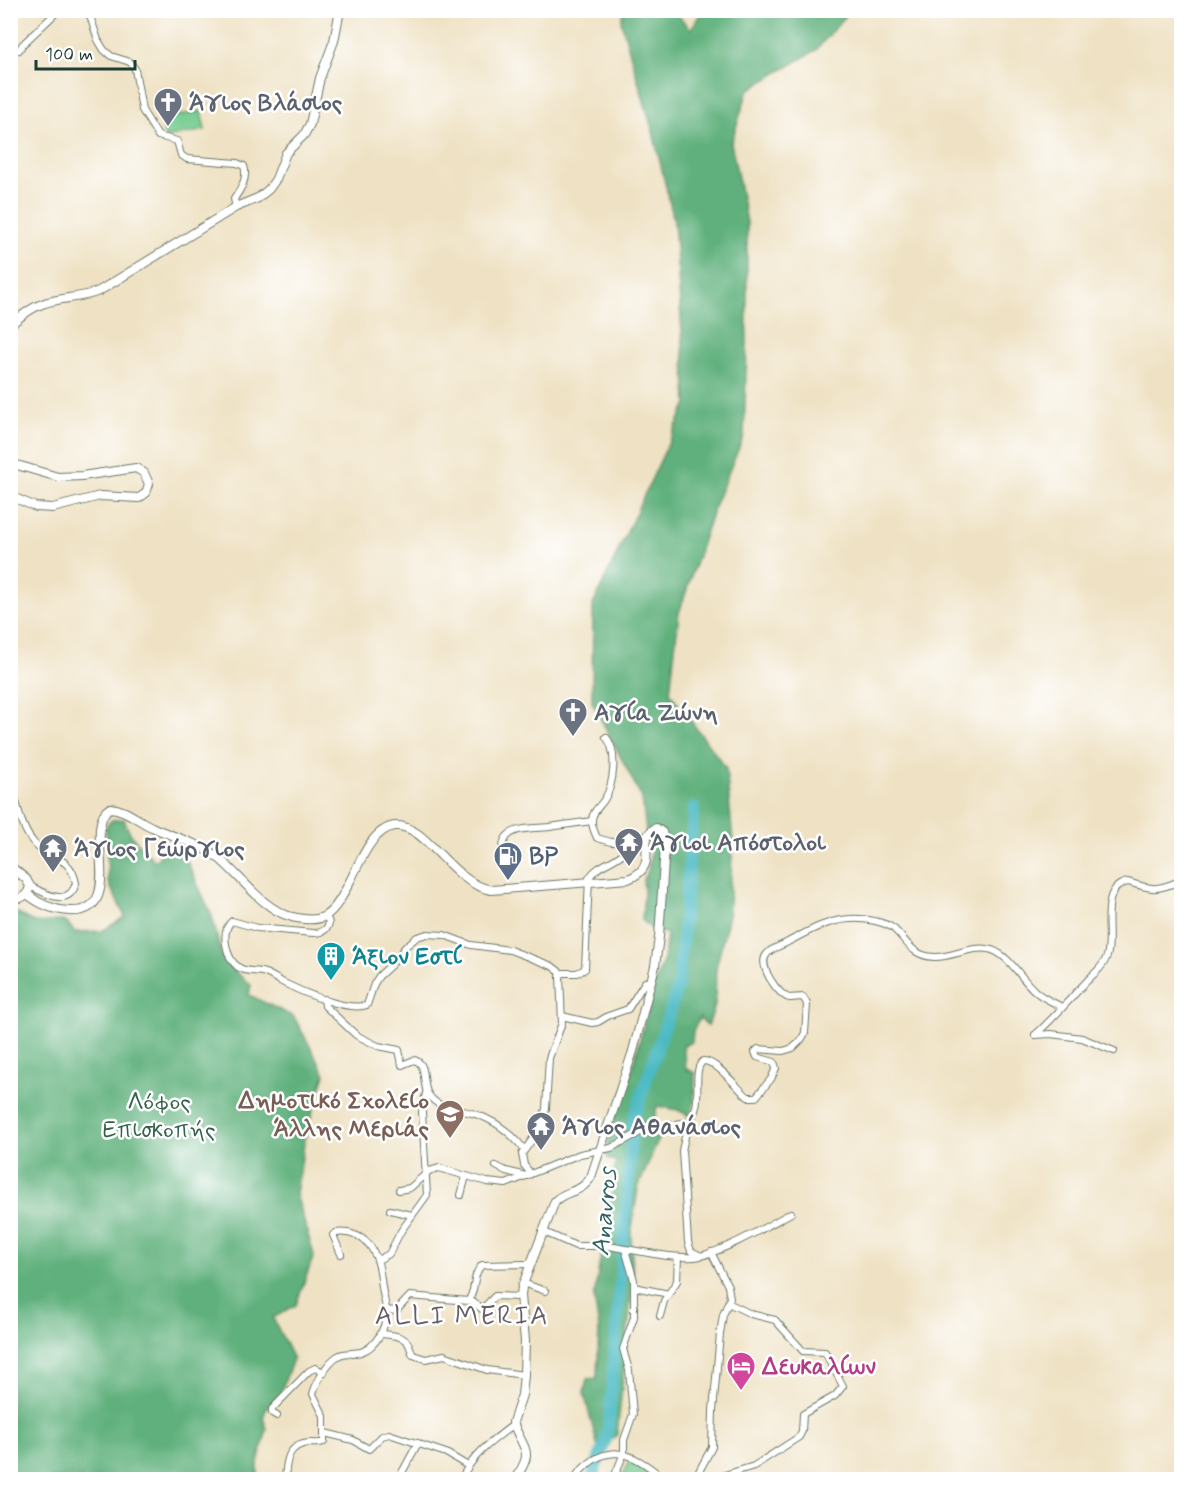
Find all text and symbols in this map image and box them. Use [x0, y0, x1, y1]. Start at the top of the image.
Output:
scale bar [36, 33, 135, 71]
text: 100 m [45, 43, 93, 67]
church icon: Άγιος Βλάσιος [152, 86, 184, 128]
place label: Άγιος Βλάσιος [189, 88, 343, 119]
church icon: Αγία Ζώνη [557, 696, 589, 738]
place label: Αγία Ζώνη [594, 698, 718, 729]
temple icon: Άγιοι Απόστολοι [613, 826, 645, 868]
place label: Άγιοι Απόστολοι [650, 828, 827, 859]
temple icon: Άγιος Γεώργιος [37, 832, 69, 874]
place label: Άγιος Γεώργιος [74, 834, 245, 865]
fuel station icon: BP [492, 840, 524, 882]
place label: BP [529, 842, 558, 873]
building icon: Άξιον Εστί [315, 940, 347, 982]
place label: Άξιον Εστί [352, 942, 463, 973]
place label: Δημοτικό Σχολείο Άλλης Μεριάς [238, 1086, 429, 1145]
park label: Λόφος Επισκοπής [103, 1087, 215, 1146]
school or university icon: Δημοτικό Σχολείο Άλλης Μεριάς [434, 1098, 466, 1140]
temple icon: Άγιος Αθανάσιος [525, 1110, 557, 1152]
place label: Άγιος Αθανάσιος [562, 1112, 742, 1143]
water label: Anavros [584, 1164, 626, 1257]
district label: ALLI MERIA [375, 1299, 549, 1334]
hotel icon: Δευκαλίων [725, 1350, 757, 1392]
place label: Δευκαλίων [761, 1352, 876, 1383]

